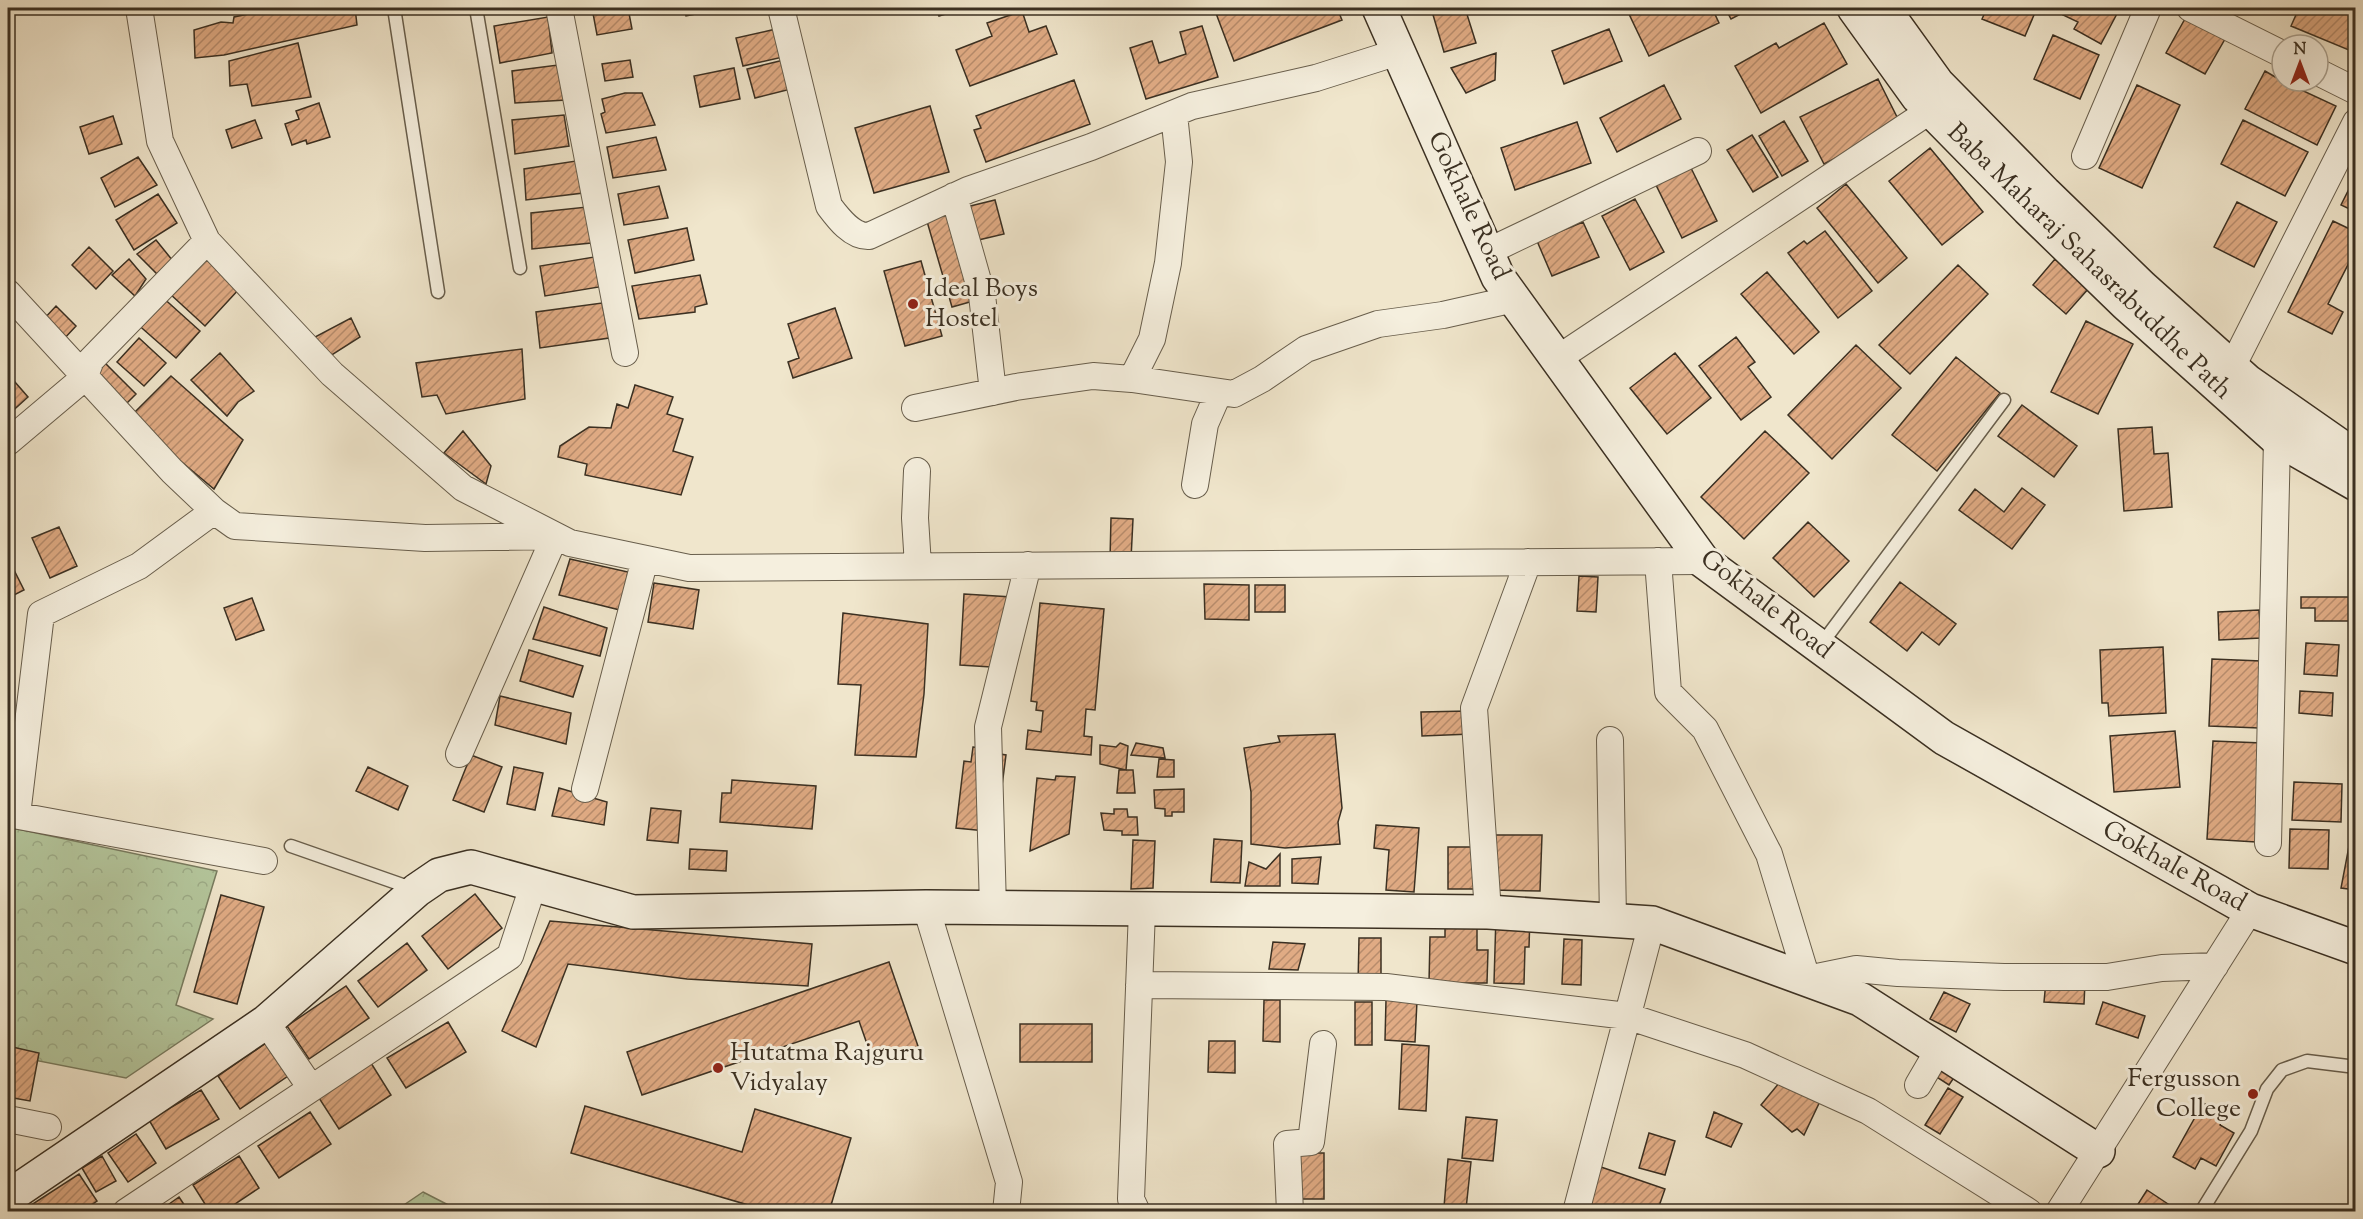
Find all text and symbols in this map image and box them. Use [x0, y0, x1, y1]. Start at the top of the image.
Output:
north arrow [2270, 33, 2330, 93]
text: N [2294, 39, 2307, 62]
street label: Baba Maharaj Sahasrabuddhe Path [1938, 115, 2240, 409]
street label: Gokhale Road [1417, 126, 1519, 287]
place label: Ideal Boys Hostel [925, 271, 1038, 338]
marker: Ideal Boys Hostel [906, 297, 920, 311]
street label: Gokhale Road [1692, 541, 1841, 669]
street label: Gokhale Road [2095, 812, 2253, 922]
place label: Hutatma Rajguru Vidyalay [730, 1035, 924, 1102]
marker: Hutatma Rajguru Vidyalay [711, 1061, 725, 1075]
place label: Fergusson College [2127, 1061, 2241, 1128]
marker: Fergusson College [2246, 1087, 2260, 1101]

